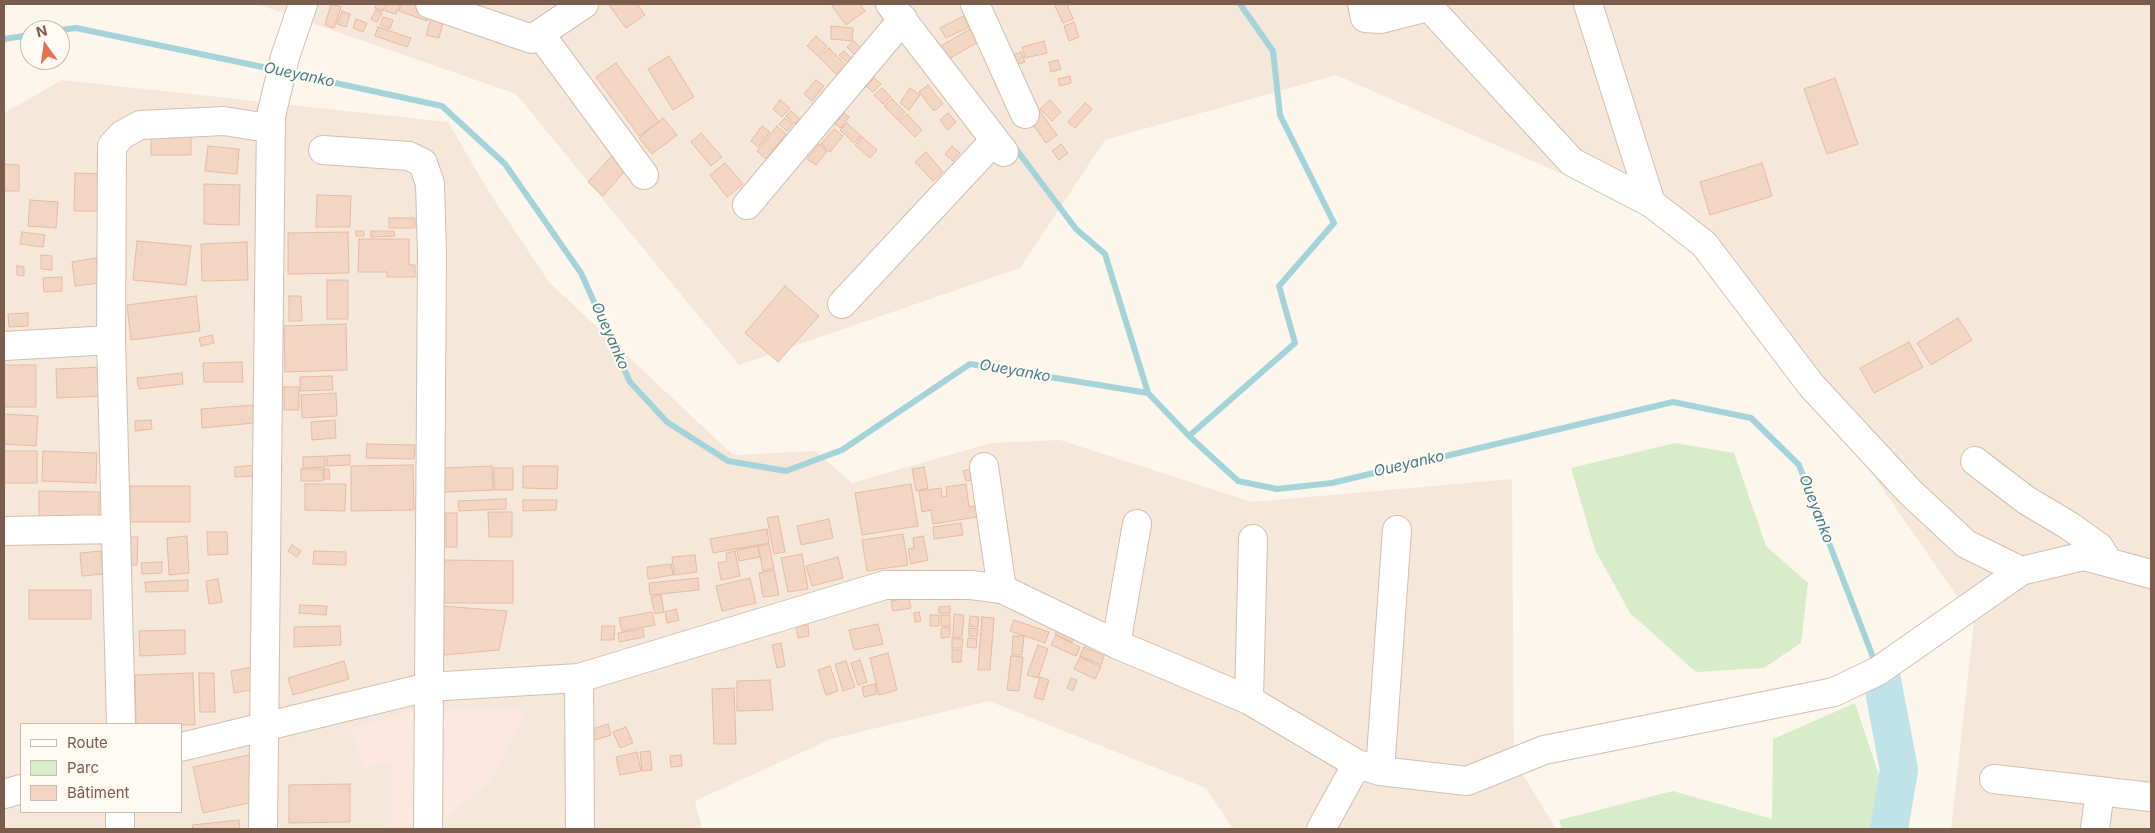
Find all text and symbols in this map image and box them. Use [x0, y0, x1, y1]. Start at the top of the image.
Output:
north arrow [20, 20, 70, 70]
text: N [34, 21, 49, 40]
water label: Oueyanko [262, 59, 336, 91]
water label: Oueyanko [587, 300, 633, 372]
water label: Oueyanko [978, 356, 1052, 386]
water label: Oueyanko [1372, 447, 1446, 481]
water label: Oueyanko [1795, 472, 1837, 546]
legend [20, 723, 182, 813]
text: Route [67, 733, 108, 752]
text: Parc [67, 758, 99, 777]
text: Bâtiment [67, 783, 129, 802]

